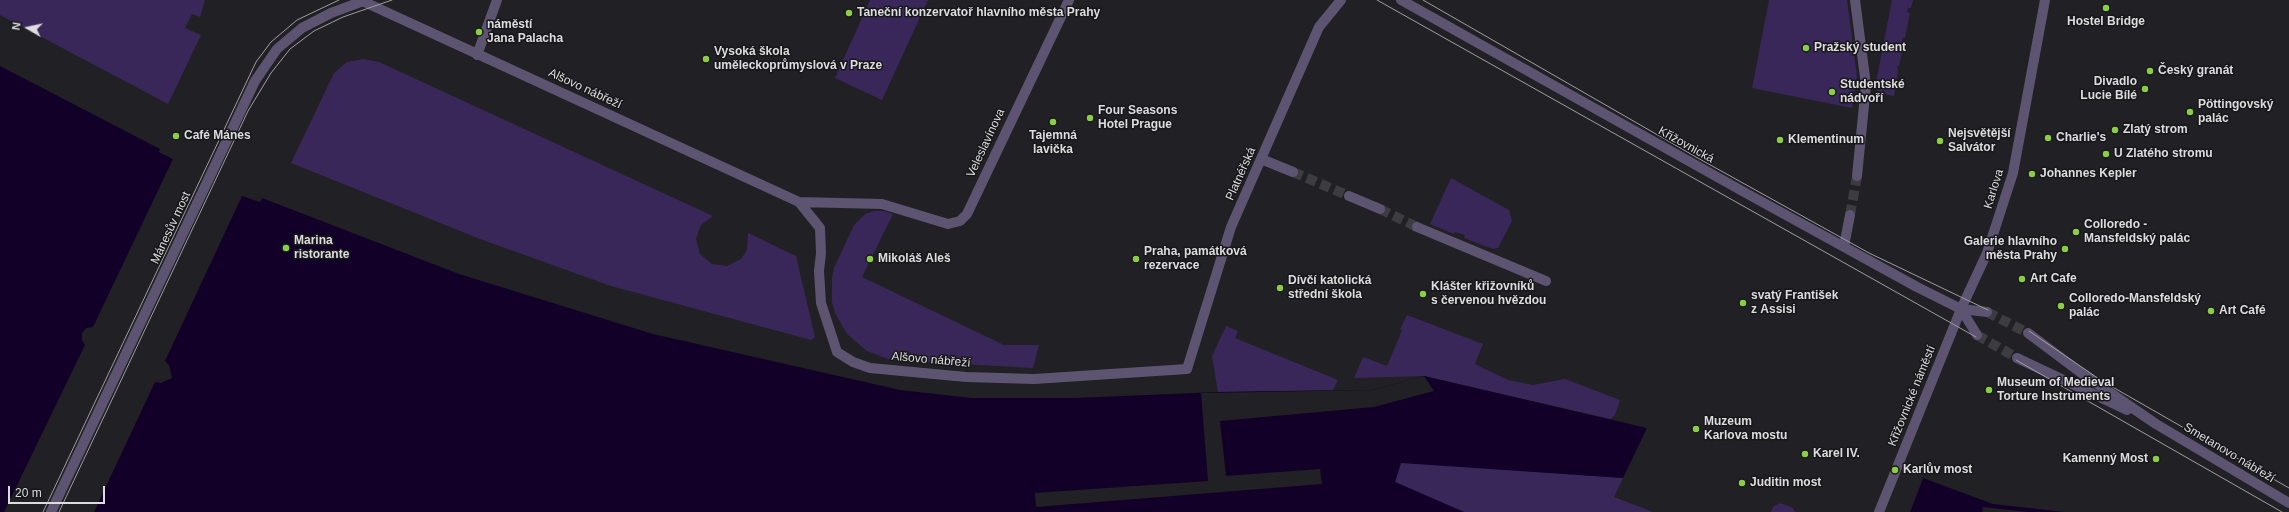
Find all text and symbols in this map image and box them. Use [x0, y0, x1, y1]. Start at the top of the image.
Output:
marker: Hostel Bridge [2101, 3, 2111, 13]
place label: Taneční konzervatoř hlavního města Prahy [857, 6, 1100, 20]
north arrow [8, 8, 48, 48]
marker: Taneční konzervatoř hlavního města Prahy [844, 8, 854, 18]
place label: Hostel Bridge [2067, 15, 2145, 29]
place label: náměstí Jana Palacha [487, 18, 563, 46]
text: N [10, 21, 23, 31]
marker: náměstí Jana Palacha [474, 27, 484, 37]
place label: Pražský student [1814, 41, 1906, 55]
marker: Pražský student [1801, 43, 1811, 53]
place label: Vysoká škola uměleckoprůmyslová v Praze [714, 45, 882, 73]
marker: Vysoká škola uměleckoprůmyslová v Praze [701, 54, 711, 64]
place label: Český granát [2158, 64, 2233, 78]
street label: Alšovo nábřeží [546, 66, 624, 112]
marker: Český granát [2145, 66, 2155, 76]
place label: Divadlo Lucie Bílé [2080, 75, 2137, 103]
place label: Studentské nádvoří [1840, 78, 1905, 106]
marker: Divadlo Lucie Bílé [2140, 84, 2150, 94]
marker: Studentské nádvoří [1827, 87, 1837, 97]
place label: Pöttingovský palác [2198, 98, 2273, 126]
place label: Four Seasons Hotel Prague [1098, 104, 1177, 132]
street label: Veleslavínova [964, 106, 1008, 180]
marker: Pöttingovský palác [2185, 107, 2195, 117]
marker: Four Seasons Hotel Prague [1085, 113, 1095, 123]
marker: Tajemná lavička [1048, 117, 1058, 127]
place label: Zlatý strom [2123, 123, 2188, 137]
street label: Křižovnická [1656, 124, 1716, 166]
marker: Zlatý strom [2110, 125, 2120, 135]
place label: Nejsvětější Salvátor [1948, 127, 2011, 155]
place label: Café Mánes [184, 129, 251, 143]
place label: Tajemná lavička [1029, 129, 1077, 157]
marker: Café Mánes [171, 131, 181, 141]
place label: Charlie's [2056, 131, 2106, 145]
place label: Klementinum [1788, 133, 1864, 147]
marker: Charlie's [2043, 133, 2053, 143]
marker: Klementinum [1775, 135, 1785, 145]
marker: Nejsvětější Salvátor [1935, 136, 1945, 146]
street label: Platnéřská [1223, 145, 1259, 203]
place label: U Zlatého stromu [2114, 147, 2213, 161]
marker: U Zlatého stromu [2101, 149, 2111, 159]
street label: Karlova [1981, 167, 2007, 211]
place label: Johannes Kepler [2040, 167, 2137, 181]
marker: Johannes Kepler [2027, 169, 2037, 179]
street label: Mánesův most [148, 190, 194, 266]
place label: Colloredo - Mansfeldský palác [2084, 218, 2190, 246]
marker: Colloredo - Mansfeldský palác [2071, 227, 2081, 237]
place label: Marina ristorante [294, 234, 349, 262]
place label: Galerie hlavního města Prahy [1964, 235, 2057, 263]
marker: Marina ristorante [281, 243, 291, 253]
marker: Galerie hlavního města Prahy [2060, 244, 2070, 254]
place label: Praha, památková rezervace [1144, 245, 1247, 273]
place label: Mikoláš Aleš [878, 252, 951, 266]
marker: Mikoláš Aleš [865, 254, 875, 264]
marker: Praha, památková rezervace [1131, 254, 1141, 264]
place label: Art Cafe [2030, 272, 2077, 286]
place label: Dívčí katolická střední škola [1288, 274, 1371, 302]
marker: Art Cafe [2017, 274, 2027, 284]
place label: Klášter křižovníků s červenou hvězdou [1431, 280, 1546, 308]
marker: Dívčí katolická střední škola [1275, 283, 1285, 293]
marker: Klášter křižovníků s červenou hvězdou [1418, 289, 1428, 299]
place label: svatý František z Assisi [1751, 289, 1838, 317]
place label: Colloredo-Mansfeldský palác [2069, 292, 2201, 320]
marker: svatý František z Assisi [1738, 298, 1748, 308]
marker: Colloredo-Mansfeldský palác [2056, 301, 2066, 311]
place label: Art Café [2219, 304, 2266, 318]
marker: Art Café [2206, 306, 2216, 316]
street label: Křižovnické náměstí [1885, 344, 1939, 448]
street label: Alšovo nábřeží [891, 349, 971, 371]
place label: Museum of Medieval Torture Instruments [1997, 376, 2114, 404]
marker: Museum of Medieval Torture Instruments [1984, 385, 1994, 395]
place label: Muzeum Karlova mostu [1704, 415, 1787, 443]
street label: Smetanovo nábřeží [2181, 420, 2277, 486]
marker: Muzeum Karlova mostu [1691, 424, 1701, 434]
place label: Karel IV. [1813, 447, 1860, 461]
marker: Karel IV. [1800, 449, 1810, 459]
place label: Kamenný Most [2063, 452, 2148, 466]
marker: Kamenný Most [2151, 454, 2161, 464]
place label: Karlův most [1903, 463, 1972, 477]
marker: Karlův most [1890, 465, 1900, 475]
place label: Juditin most [1750, 476, 1821, 490]
scale bar [10, 478, 107, 504]
marker: Juditin most [1737, 478, 1747, 488]
text: 20 m [15, 486, 42, 500]

